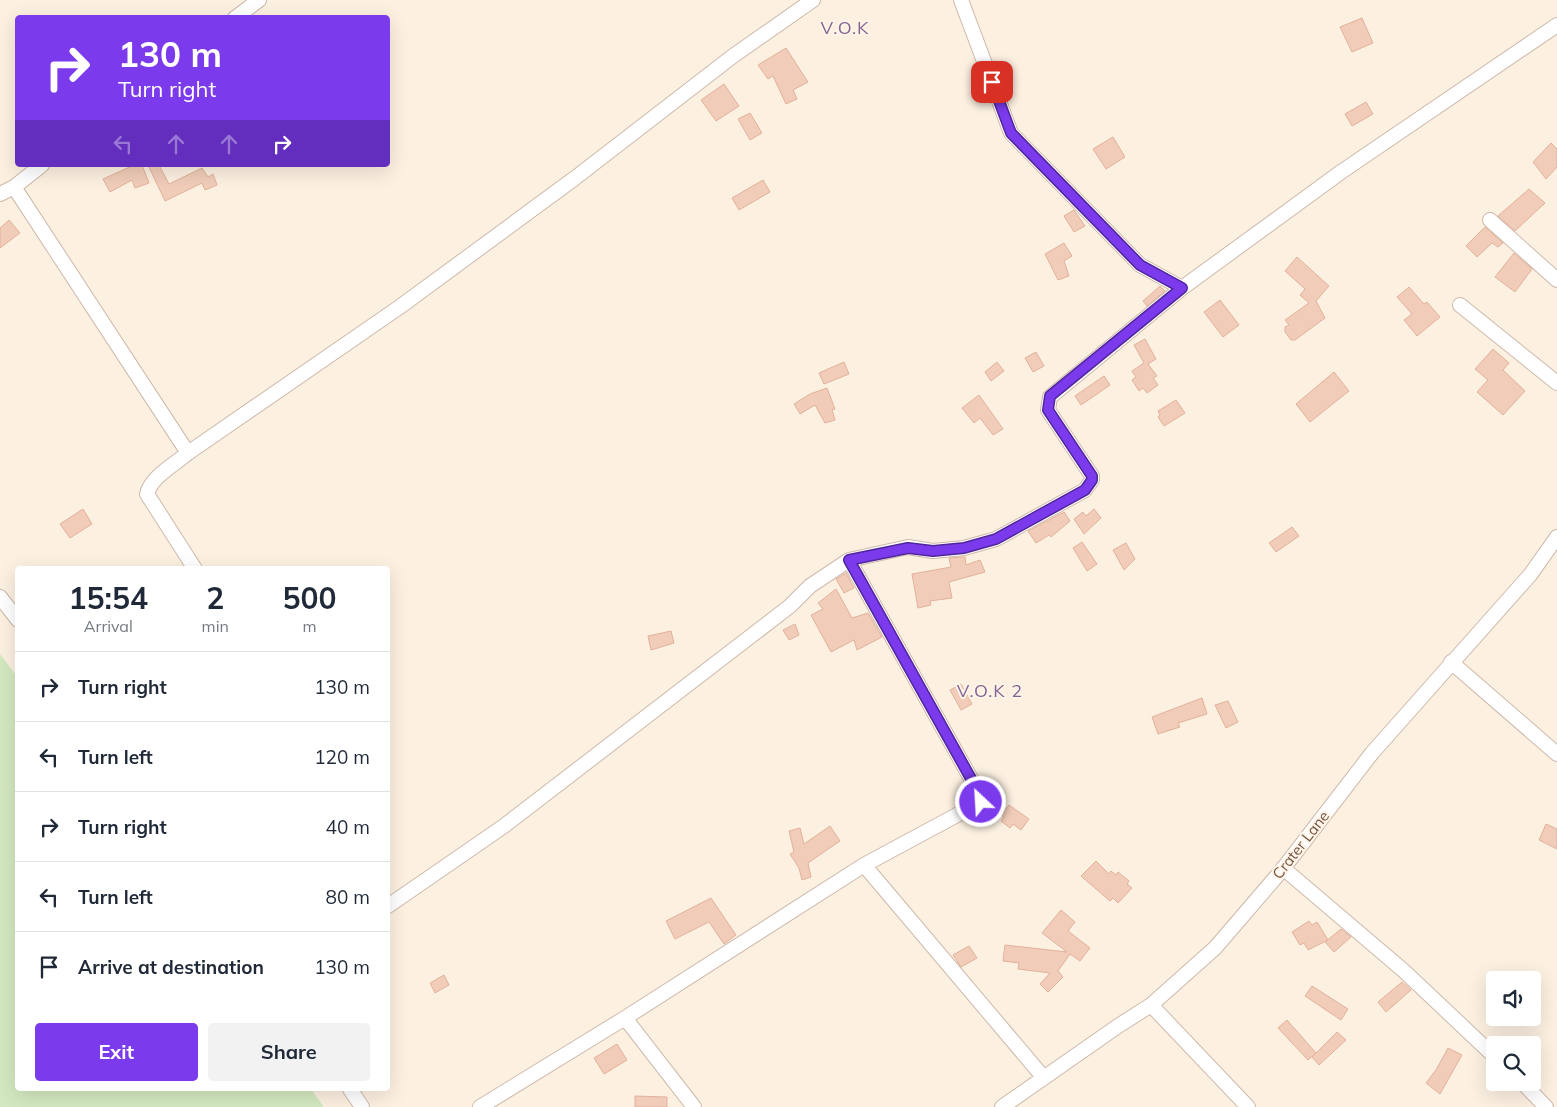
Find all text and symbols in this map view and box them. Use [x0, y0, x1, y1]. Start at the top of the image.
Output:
district label: V.O.K [821, 16, 869, 39]
text: 130 m [118, 32, 222, 76]
icon: right [35, 35, 100, 100]
pin [971, 61, 1013, 103]
icon: arrive [978, 68, 1006, 96]
text: Turn right [118, 75, 216, 103]
icon: left [109, 130, 137, 158]
icon: ahead [162, 130, 190, 158]
icon: ahead [215, 130, 243, 158]
icon: right [268, 130, 296, 158]
text: 15:54 [69, 579, 148, 617]
text: 2 [206, 579, 224, 617]
text: 500 [282, 579, 336, 617]
text: Arrival [84, 616, 133, 636]
text: min [202, 616, 229, 636]
text: m [302, 616, 316, 636]
icon: right [35, 673, 63, 701]
text: Turn right [78, 675, 167, 699]
text: 130 m [314, 675, 370, 699]
district label: V.O.K 2 [957, 679, 1023, 702]
icon: left [35, 743, 63, 771]
text: Turn left [78, 745, 153, 769]
text: 120 m [314, 745, 370, 769]
position arrow [954, 775, 1006, 827]
street label: Crater Lane [1268, 807, 1333, 883]
icon: right [35, 813, 63, 841]
text: Turn right [78, 815, 167, 839]
text: 40 m [326, 815, 370, 839]
icon: left [35, 883, 63, 911]
text: Turn left [78, 885, 153, 909]
text: 80 m [326, 885, 370, 909]
icon: arrive [35, 953, 63, 981]
text: Arrive at destination [78, 955, 264, 979]
text: 130 m [314, 955, 370, 979]
map controls [1486, 971, 1541, 1091]
button: sound [1486, 971, 1541, 1026]
button: Exit [35, 1023, 198, 1081]
button: Share [208, 1023, 370, 1081]
button: search [1486, 1036, 1541, 1091]

